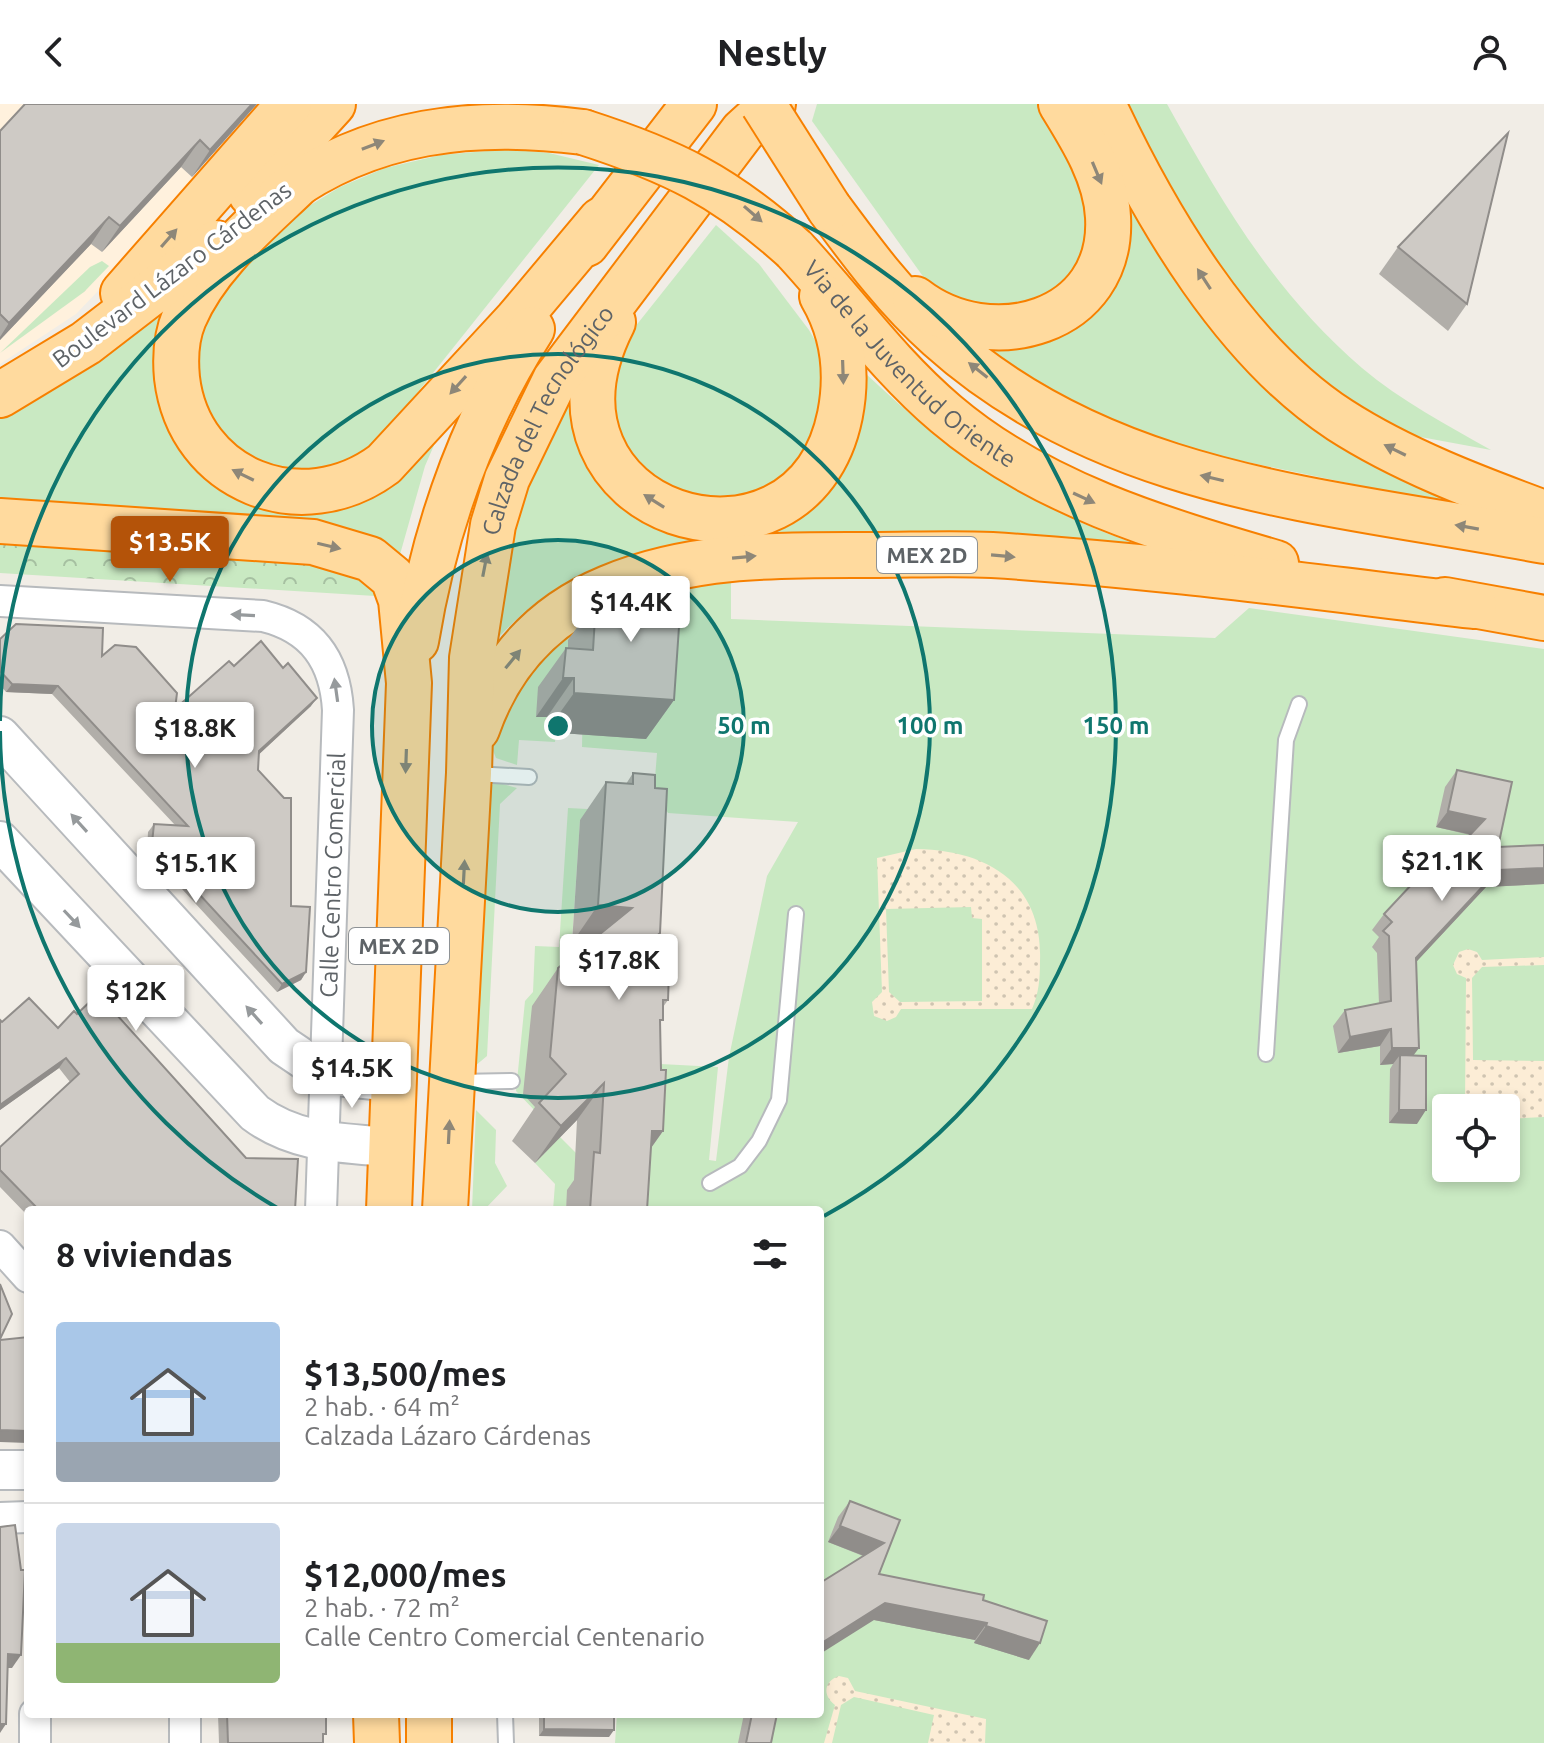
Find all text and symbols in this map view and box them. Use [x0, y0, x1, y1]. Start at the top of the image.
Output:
icon: back [32, 30, 76, 74]
icon: person [1468, 30, 1512, 74]
text: Nestly [717, 32, 827, 73]
one-way arrow [361, 138, 385, 151]
one-way arrow [1091, 161, 1104, 185]
street label: Boulevard Lázaro Cárdenas [47, 176, 296, 373]
one-way arrow [744, 204, 763, 222]
one-way arrow [159, 229, 177, 248]
street label: Via de la Juventud Oriente [798, 255, 1021, 473]
one-way arrow [1198, 268, 1212, 290]
street label: Calzada del Tecnológico [478, 300, 619, 537]
one-way arrow [837, 360, 850, 385]
one-way arrow [968, 362, 988, 378]
one-way arrow [450, 374, 467, 394]
one-way arrow [1383, 443, 1407, 457]
one-way arrow [232, 468, 255, 482]
one-way arrow [1199, 471, 1224, 483]
one-way arrow [1072, 491, 1095, 505]
one-way arrow [643, 495, 665, 509]
pin: $13.5K [105, 516, 235, 584]
one-way arrow [1454, 521, 1479, 533]
text: $13.5K [129, 527, 211, 556]
road number: MEX 2D [877, 537, 977, 573]
one-way arrow [317, 540, 342, 553]
one-way arrow [732, 550, 757, 563]
one-way arrow [991, 550, 1016, 563]
one-way arrow [480, 553, 492, 578]
pin: $14.4K [566, 576, 696, 644]
text: $14.4K [590, 587, 672, 616]
one-way arrow [230, 608, 255, 621]
one-way arrow [504, 649, 520, 669]
one-way arrow [329, 677, 342, 702]
pin: $18.8K [130, 702, 260, 770]
centre of rings [544, 712, 572, 740]
text: 50 m [717, 712, 771, 739]
text: 100 m [897, 712, 963, 739]
text: 150 m [1083, 712, 1149, 739]
text: $18.8K [154, 713, 236, 742]
one-way arrow [400, 749, 413, 774]
street label: Calle Centro Comercial [315, 752, 350, 998]
one-way arrow [71, 813, 88, 833]
pin: $21.1K [1377, 835, 1507, 903]
pin: $15.1K [131, 837, 261, 905]
text: $21.1K [1401, 846, 1483, 875]
text: $15.1K [155, 848, 237, 877]
one-way arrow [457, 859, 470, 885]
one-way arrow [62, 909, 80, 928]
road number: MEX 2D [349, 928, 449, 964]
pin: $17.8K [554, 934, 684, 1002]
text: $17.8K [578, 945, 660, 974]
pin: $12K [89, 965, 183, 1033]
text: $12K [105, 976, 167, 1005]
one-way arrow [246, 1005, 264, 1024]
pin: $14.5K [287, 1042, 417, 1110]
text: $14.5K [311, 1053, 393, 1082]
map controls [1432, 1094, 1520, 1182]
button: locate [1432, 1094, 1520, 1182]
one-way arrow [443, 1119, 456, 1144]
icon: filters [748, 1232, 792, 1276]
text: 8 viviendas [56, 1235, 232, 1273]
icon: home [120, 1354, 216, 1450]
text: $13,500/mes [304, 1354, 507, 1392]
text: 2 hab. · 64 m² [304, 1392, 460, 1421]
text: Calzada Lázaro Cárdenas [304, 1421, 591, 1450]
icon: home [120, 1555, 216, 1651]
text: $12,000/mes [304, 1555, 507, 1593]
text: 2 hab. · 72 m² [304, 1593, 460, 1622]
text: Calle Centro Comercial Centenario [304, 1622, 705, 1651]

